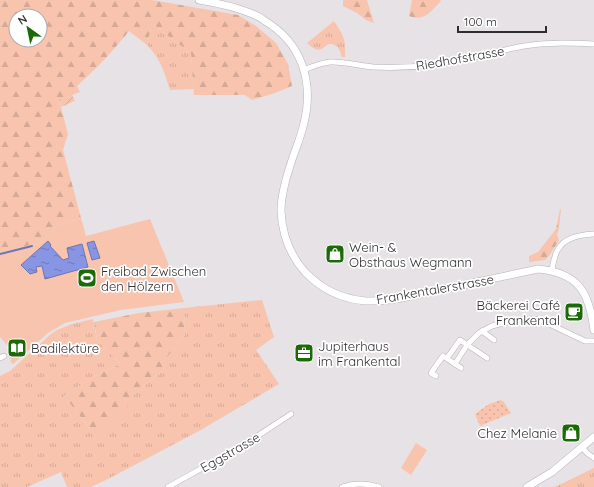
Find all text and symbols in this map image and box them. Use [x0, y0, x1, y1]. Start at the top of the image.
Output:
north arrow [8, 8, 48, 48]
scale bar [458, 8, 546, 34]
text: N [15, 12, 30, 28]
text: 100 m [464, 14, 497, 29]
street label: Riedhofstrasse [415, 42, 505, 74]
place label: Wein- & Obsthaus Wegmann [349, 239, 472, 270]
shop icon: Wein- & Obsthaus Wegmann [324, 243, 346, 265]
place label: Freibad Zwischen den Hölzern [101, 263, 206, 294]
sports icon: Freibad Zwischen den Hölzern [76, 267, 98, 289]
street label: Frankentalerstrasse [375, 271, 495, 307]
place label: Bäckerei Café Frankental [477, 297, 560, 328]
cafe icon: Bäckerei Café Frankental [563, 301, 585, 323]
library icon: Badilektüre [6, 337, 28, 359]
place label: Jupiterhaus im Frankental [318, 338, 400, 369]
place label: Badilektüre [31, 340, 99, 356]
office icon: Jupiterhaus im Frankental [293, 342, 315, 364]
shop icon: Chez Melanie [560, 422, 582, 444]
place label: Chez Melanie [477, 425, 557, 441]
street label: Eggstrasse [197, 429, 263, 475]

